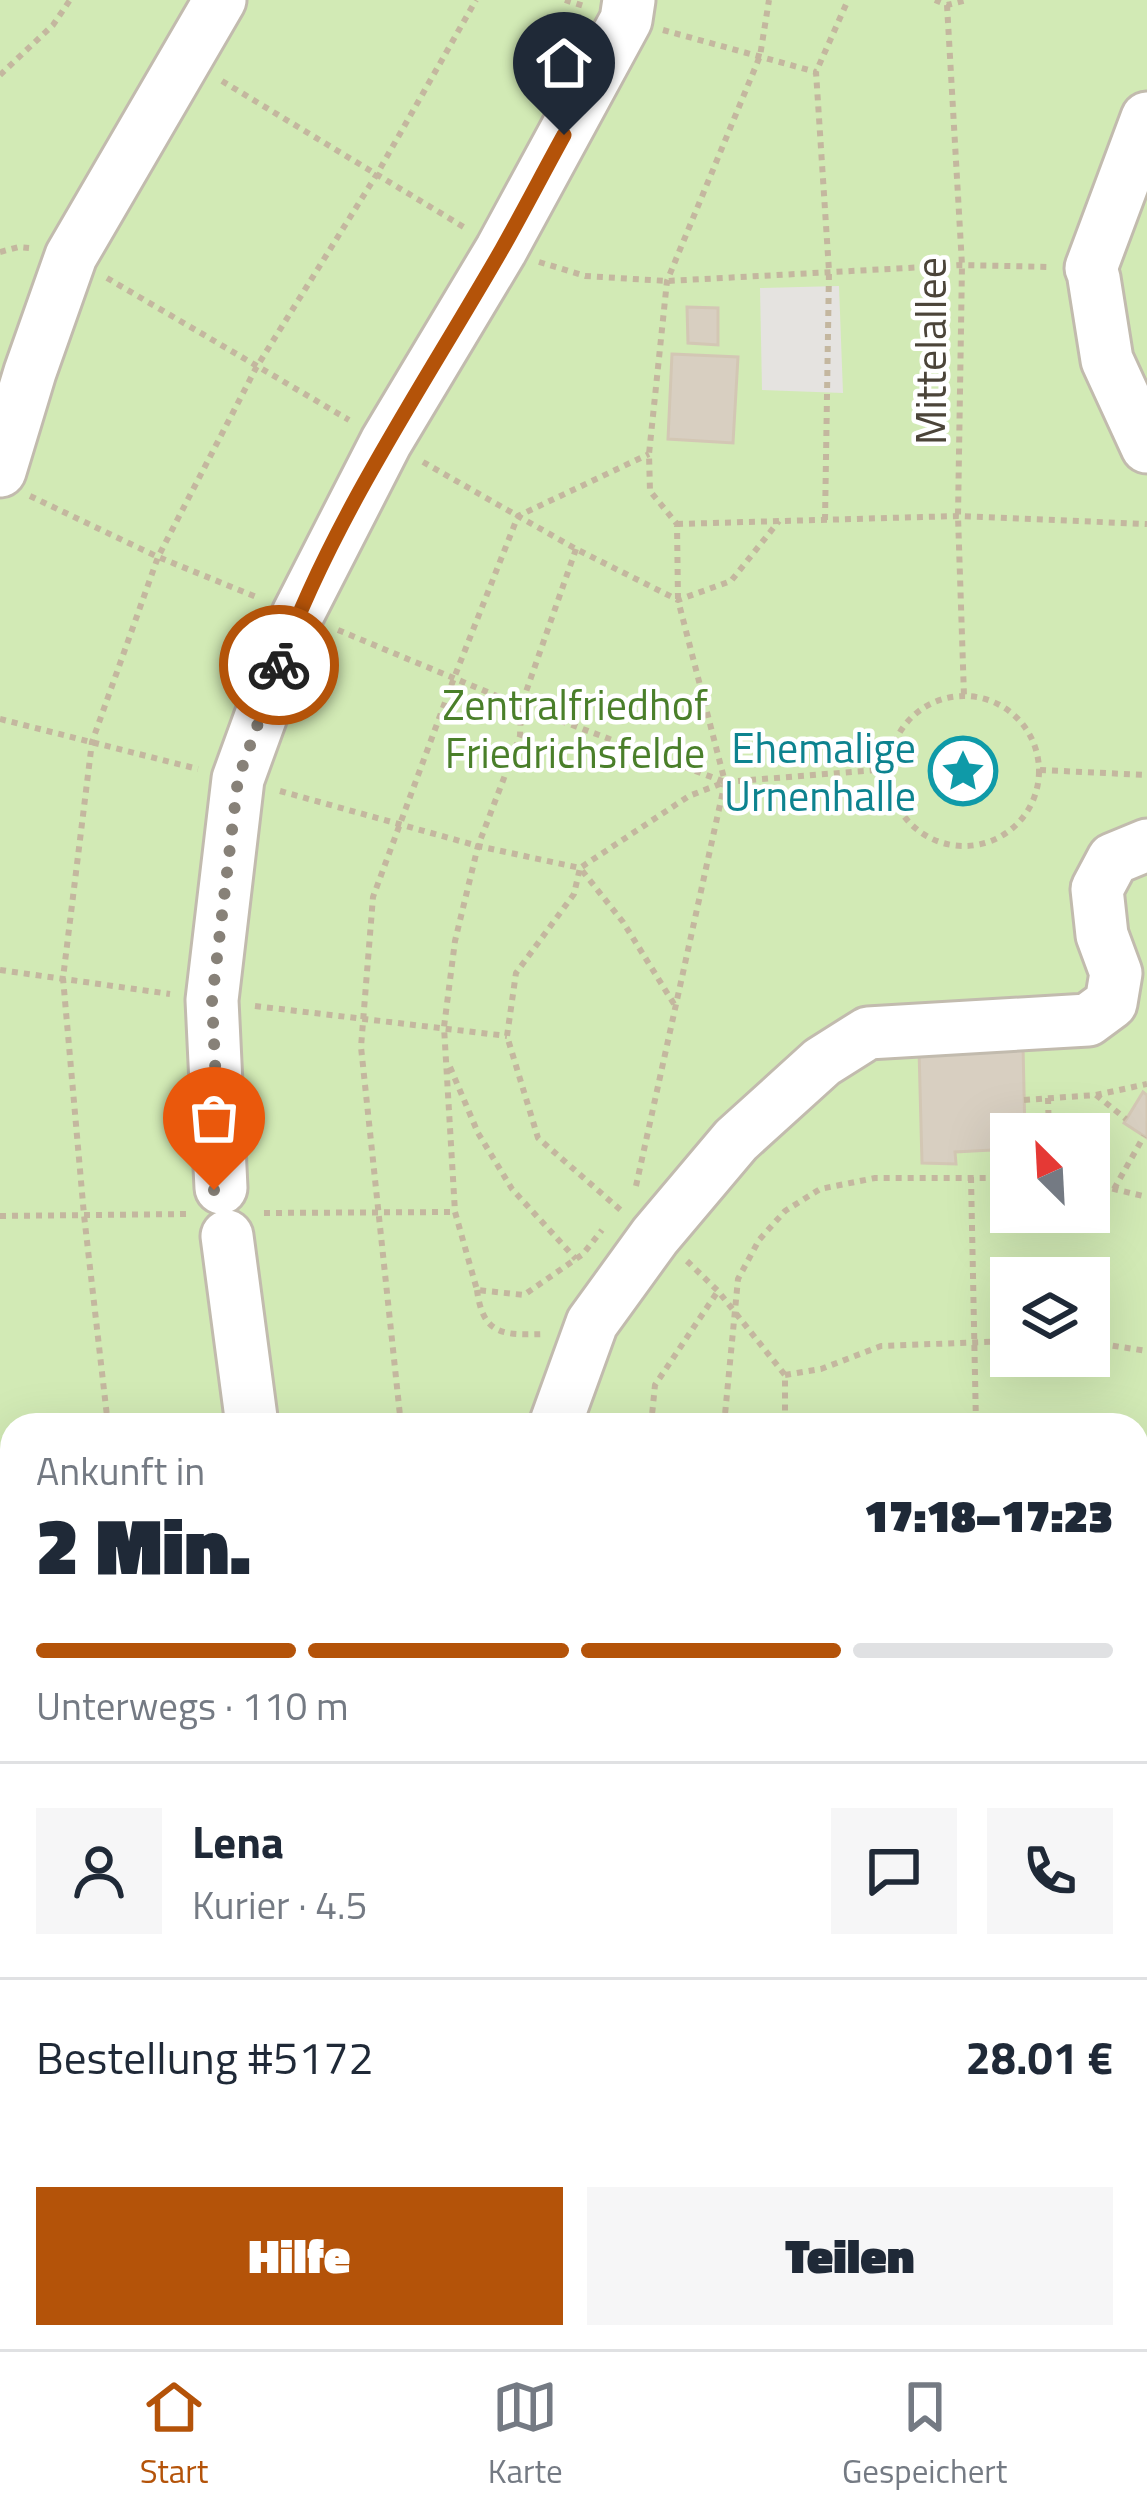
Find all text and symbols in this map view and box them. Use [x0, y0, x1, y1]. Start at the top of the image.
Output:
pin [513, 12, 615, 135]
icon: home [531, 30, 597, 96]
street label: Mittelallee [898, 257, 962, 445]
courier [219, 605, 339, 725]
icon: bike [246, 632, 312, 698]
park label: Zentralfriedhof Friedrichsfelde [442, 672, 708, 784]
place label: Ehemalige Urnenhalle [724, 715, 916, 827]
place icon: Ehemalige Urnenhalle [928, 736, 998, 806]
pin [163, 1067, 265, 1190]
icon: bag [181, 1085, 247, 1151]
north arrow [990, 1113, 1110, 1233]
map controls [990, 1113, 1110, 1377]
button: layers [990, 1257, 1110, 1377]
text: Ankunft in [36, 1441, 205, 1500]
text: 17:18–17:23 [864, 1481, 1113, 1549]
text: 2 Min. [36, 1486, 251, 1604]
text: Unterwegs · 110 m [36, 1676, 349, 1735]
text: Lena [192, 1807, 284, 1875]
button: person [36, 1808, 162, 1934]
button: chat [831, 1808, 957, 1934]
button: phone [987, 1808, 1113, 1934]
text: Kurier · 4.5 [192, 1875, 367, 1934]
text: Bestellung #5172 [36, 2023, 374, 2091]
text: 28.01 € [966, 2023, 1113, 2091]
button: Hilfe [36, 2187, 563, 2325]
button: Teilen [587, 2187, 1113, 2325]
tab: Start [140, 2374, 208, 2496]
tab: Karte [488, 2374, 563, 2496]
tab: Gespeichert [842, 2374, 1007, 2496]

